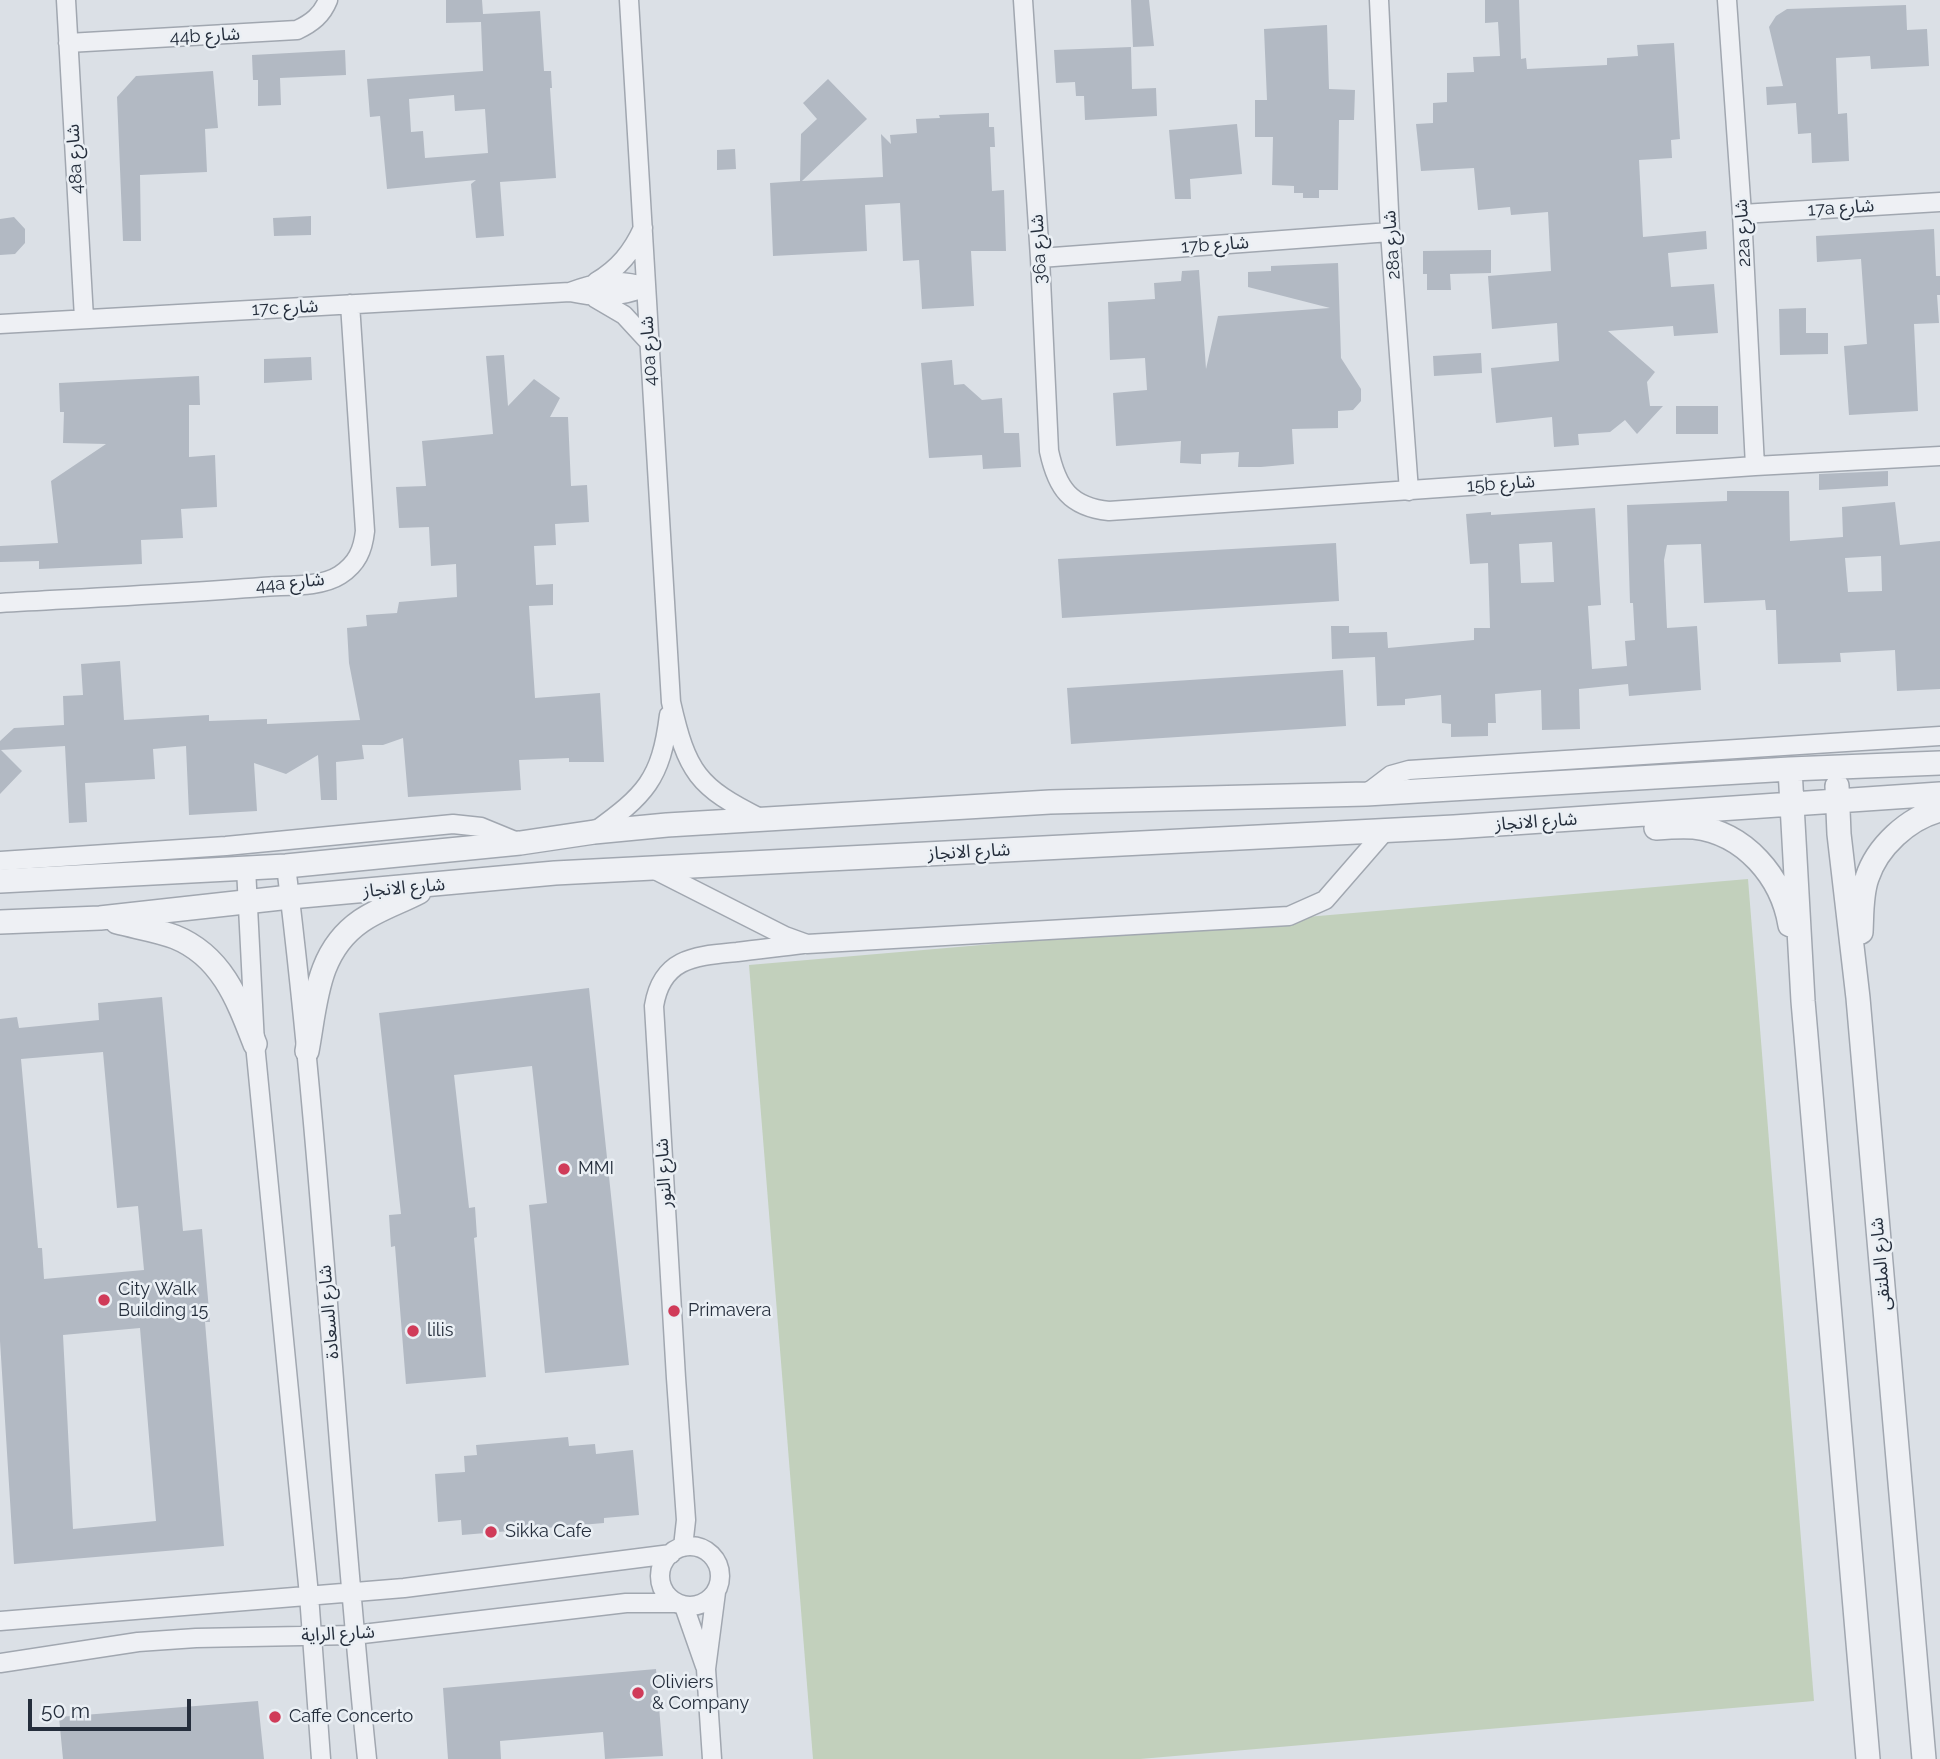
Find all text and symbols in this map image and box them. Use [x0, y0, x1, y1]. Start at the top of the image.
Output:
street label: 44b شارع [169, 23, 241, 49]
street label: 48a شارع [62, 123, 88, 195]
street label: 17a شارع [1807, 195, 1875, 221]
street label: 22a شارع [1730, 198, 1756, 268]
street label: 28a شارع [1379, 210, 1405, 280]
street label: 36a شارع [1026, 214, 1052, 284]
street label: 17b شارع [1180, 232, 1250, 258]
street label: 17c شارع [251, 295, 319, 321]
street label: 40a شارع [636, 315, 662, 387]
street label: 15b شارع [1466, 471, 1536, 497]
street label: 44a شارع [254, 569, 326, 597]
street label: شارع الانجاز [1494, 808, 1578, 836]
street label: شارع الانجاز [927, 839, 1011, 865]
street label: شارع الانجاز [362, 874, 446, 902]
street label: شارع النور [651, 1138, 677, 1208]
place label: MMI [578, 1158, 614, 1180]
marker: MMI [556, 1161, 572, 1177]
street label: شارع الملتقى [1866, 1217, 1896, 1311]
street label: شارع السعادة [314, 1264, 344, 1360]
place label: City Walk Building 15 [118, 1279, 208, 1322]
marker: City Walk Building 15 [96, 1292, 112, 1308]
place label: Primavera [688, 1300, 771, 1322]
marker: Primavera [666, 1303, 682, 1319]
place label: lilis [427, 1320, 453, 1342]
marker: lilis [405, 1323, 421, 1339]
place label: Sikka Cafe [505, 1521, 592, 1543]
marker: Sikka Cafe [483, 1524, 499, 1540]
street label: شارع الراية [301, 1621, 375, 1647]
place label: Oliviers & Company [652, 1672, 749, 1714]
marker: Oliviers & Company [630, 1685, 646, 1701]
scale bar [32, 1686, 194, 1730]
text: 50 m [41, 1698, 90, 1723]
place label: Caffe Concerto [289, 1706, 413, 1728]
marker: Caffe Concerto [267, 1709, 283, 1725]

